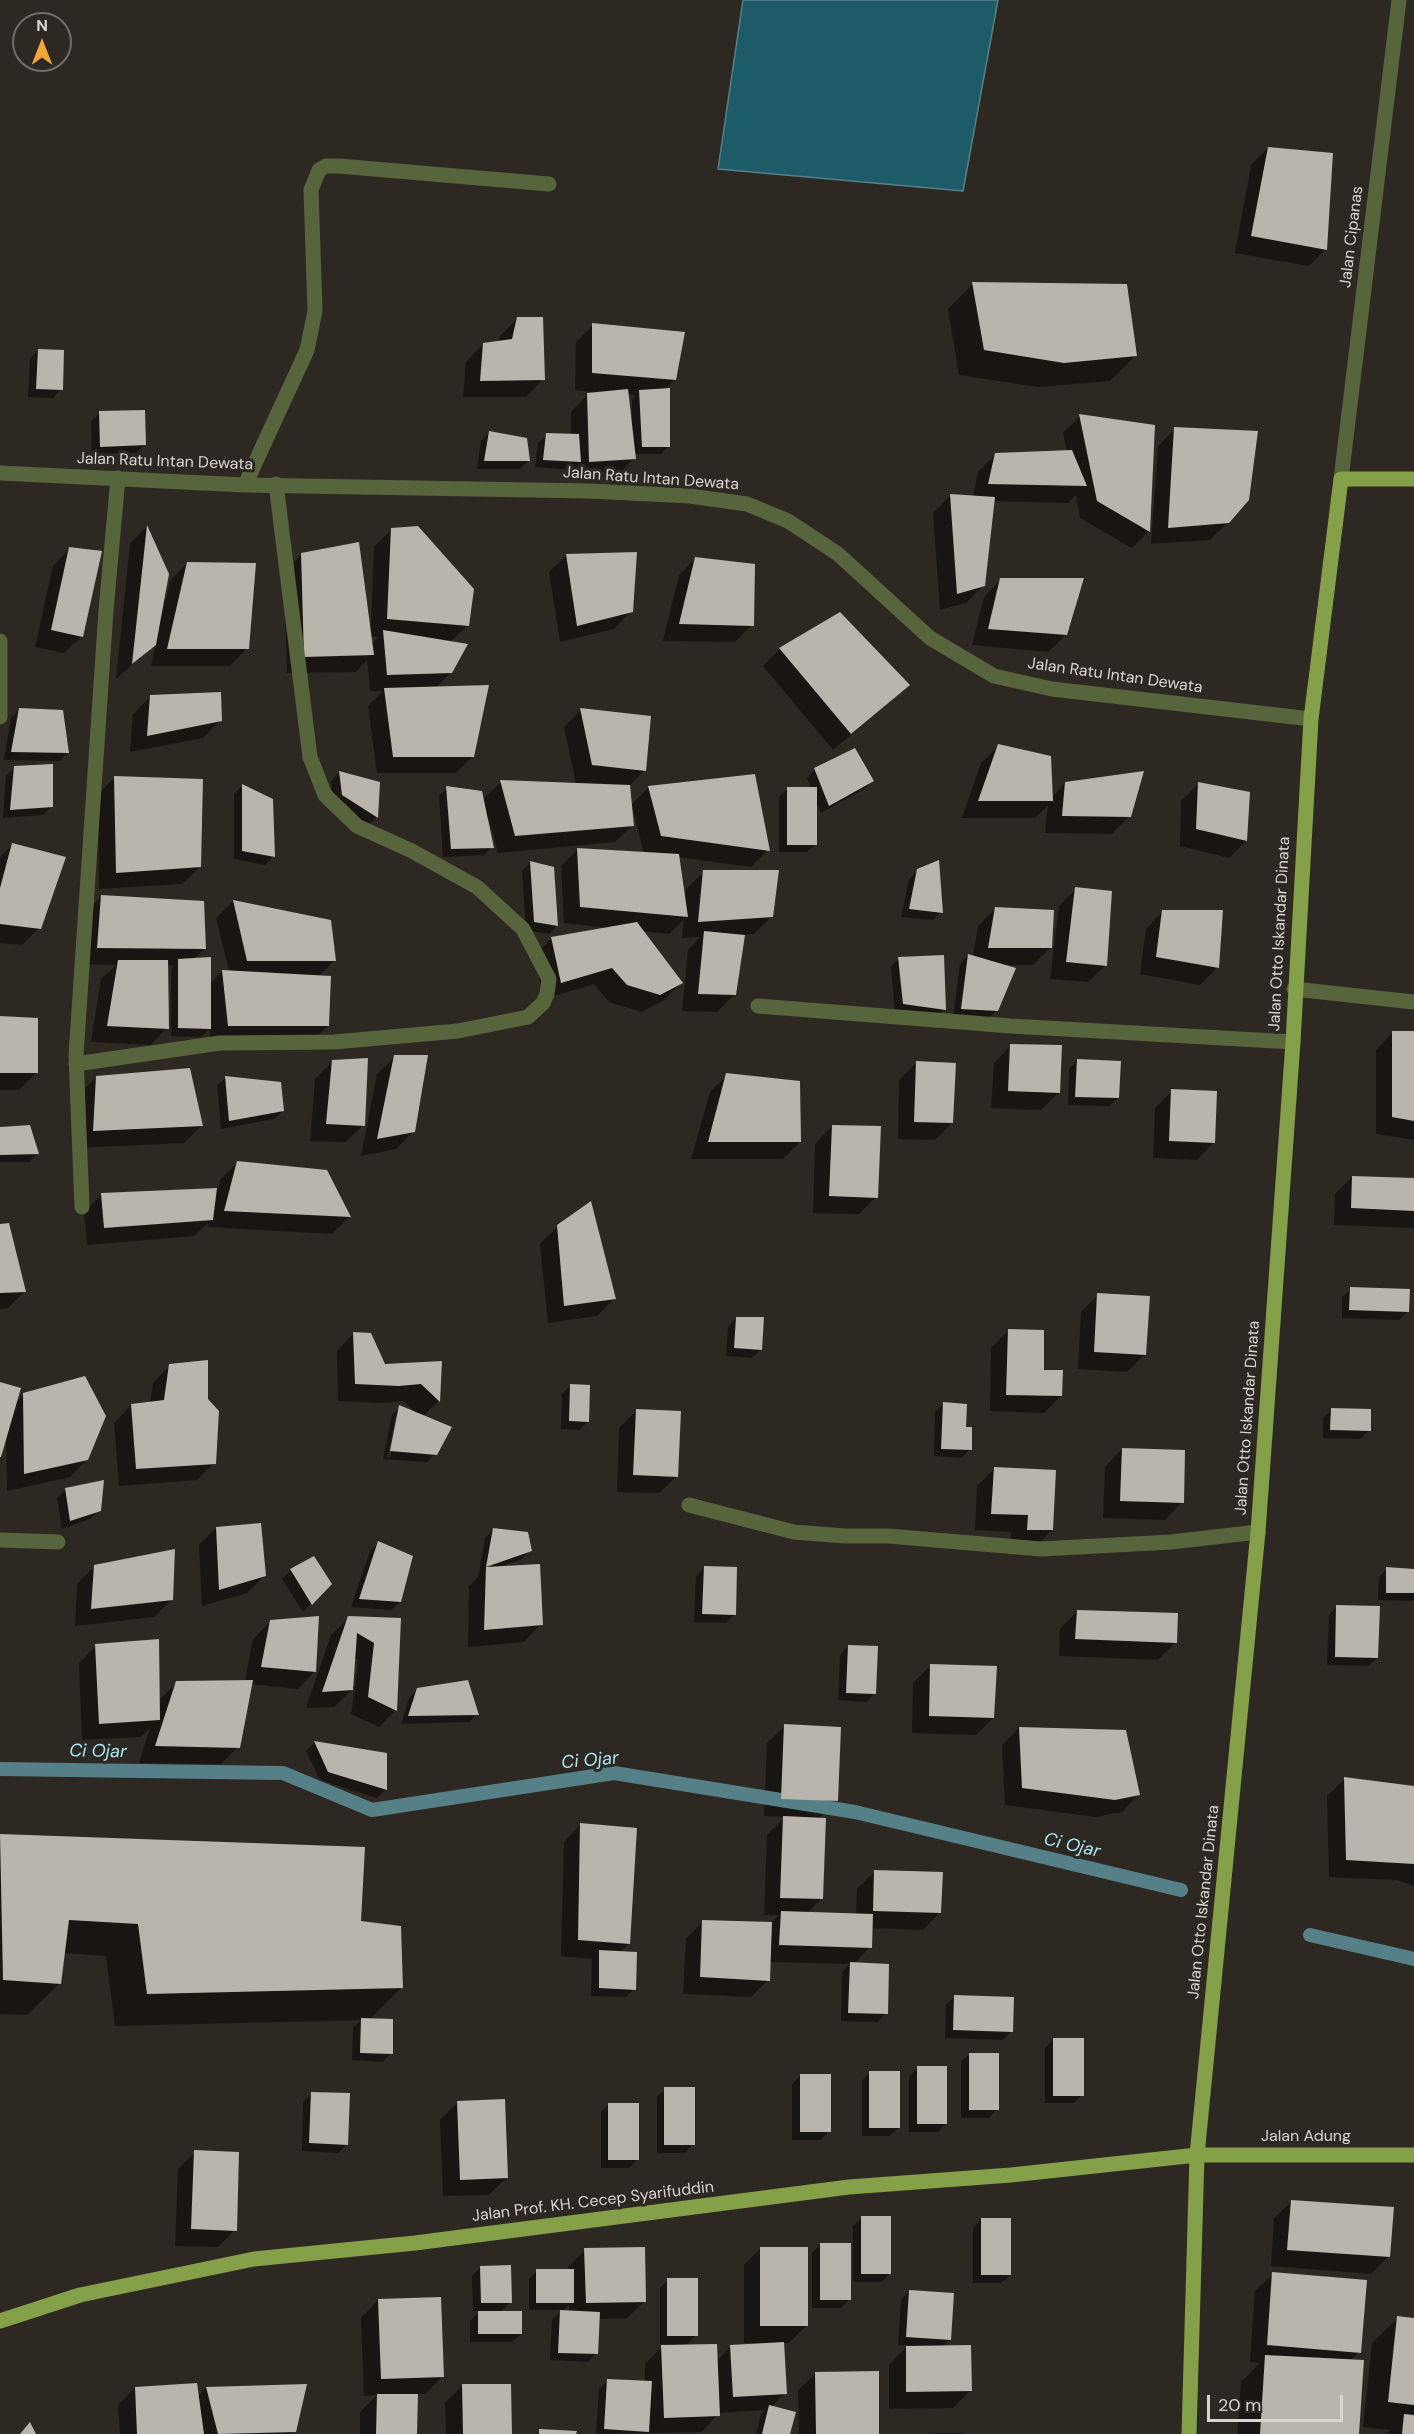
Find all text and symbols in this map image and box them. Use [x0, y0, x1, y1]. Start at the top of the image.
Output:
north arrow [12, 12, 72, 72]
text: N [36, 15, 48, 36]
street label: Jalan Cipanas [1336, 185, 1368, 289]
street label: Jalan Ratu Intan Dewata [77, 449, 253, 475]
street label: Jalan Ratu Intan Dewata [562, 463, 740, 495]
street label: Jalan Ratu Intan Dewata [1026, 654, 1204, 698]
street label: Jalan Otto Iskandar Dinata [1265, 836, 1295, 1032]
street label: Jalan Otto Iskandar Dinata [1232, 1320, 1264, 1516]
water label: Ci Ojar [69, 1741, 127, 1763]
water label: Ci Ojar [560, 1748, 620, 1774]
street label: Jalan Otto Iskandar Dinata [1184, 1804, 1224, 2000]
water label: Ci Ojar [1042, 1829, 1102, 1863]
street label: Jalan Adung [1261, 2127, 1351, 2147]
street label: Jalan Prof. KH. Cecep Syarifuddin [471, 2178, 715, 2226]
scale bar [1210, 2383, 1346, 2421]
text: 20 m [1218, 2393, 1261, 2417]

